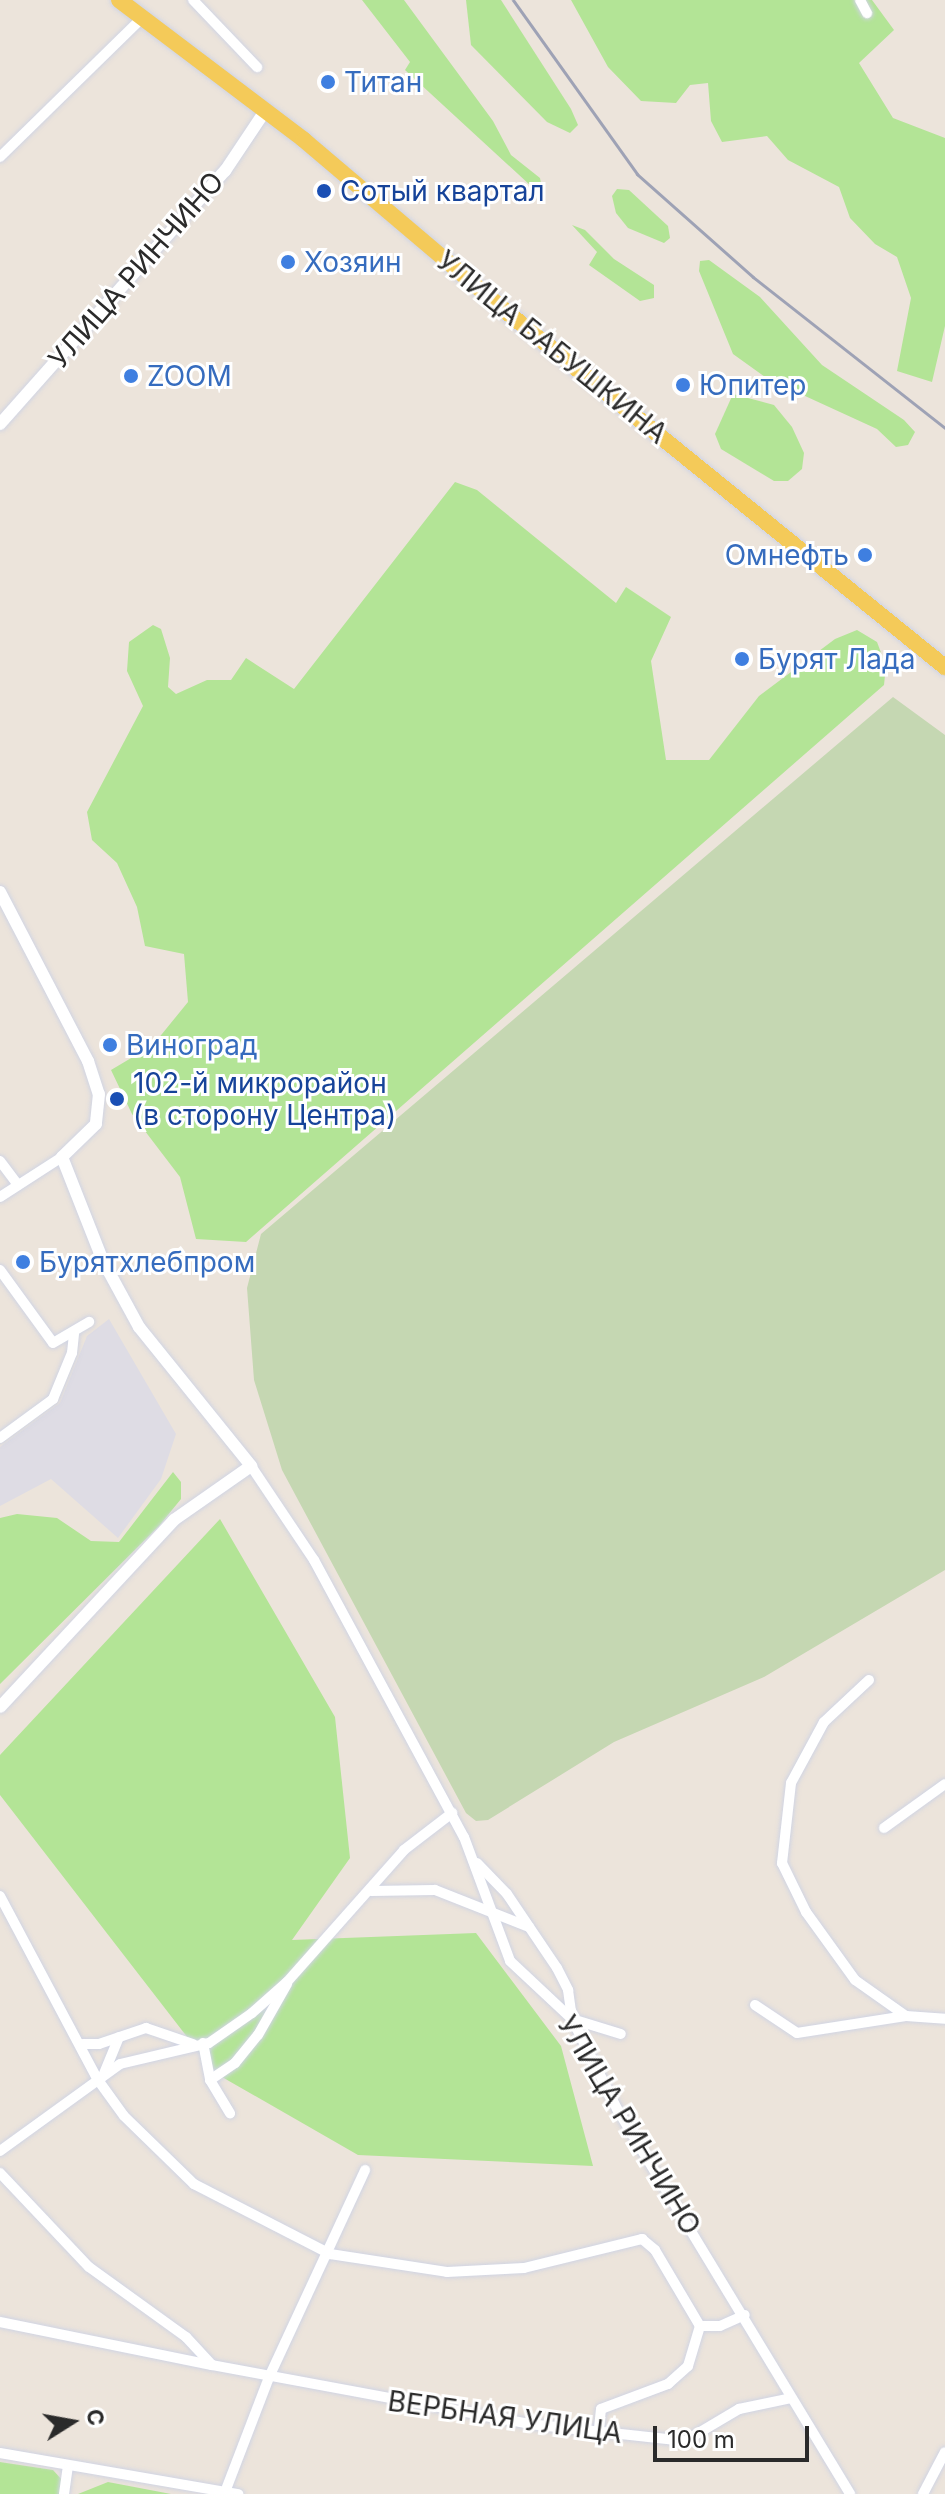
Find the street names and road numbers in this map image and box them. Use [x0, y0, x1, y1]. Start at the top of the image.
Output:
street label: УЛИЦА РИНЧИНО [41, 165, 231, 375]
street label: УЛИЦА БАБУШКИНА [430, 244, 674, 450]
street label: УЛИЦА РИНЧИНО [550, 2009, 708, 2241]
street label: ВЕРБНАЯ УЛИЦА [386, 2384, 624, 2450]

